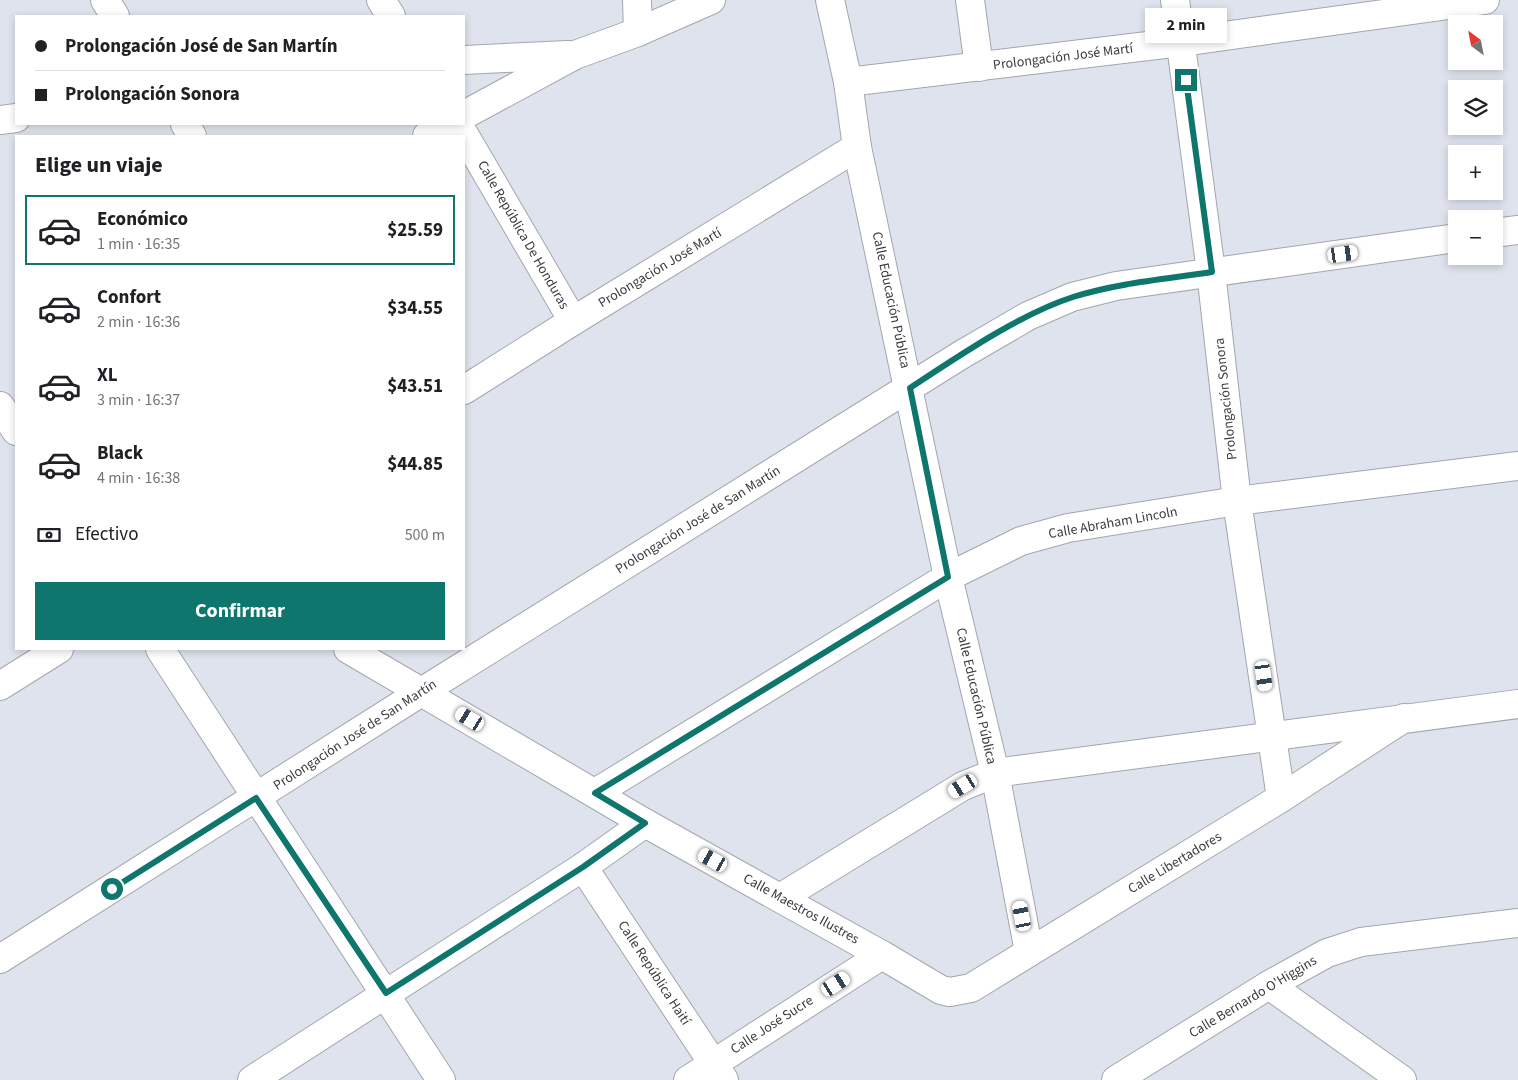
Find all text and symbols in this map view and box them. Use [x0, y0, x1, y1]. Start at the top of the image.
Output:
callout: 2 min [1145, 8, 1227, 42]
text: 2 min [1167, 14, 1205, 36]
north arrow [1448, 15, 1502, 70]
map controls [1448, 15, 1503, 265]
text: Prolongación José de San Martín [65, 33, 338, 60]
street label: Prolongación José Martí [992, 38, 1135, 76]
route end [1175, 69, 1197, 91]
button: layers [1448, 80, 1503, 135]
text: Prolongación Sonora [65, 81, 240, 108]
button: + [1448, 145, 1503, 200]
text: Elige un viaje [35, 149, 163, 181]
street label: Calle República De Honduras [472, 157, 574, 313]
text: Económico [97, 206, 188, 233]
icon: car [37, 208, 82, 253]
button: − [1448, 210, 1503, 265]
text: $25.59 [387, 217, 443, 244]
street label: Prolongación José Martí [594, 223, 726, 313]
street label: Calle Educación Pública [867, 230, 915, 370]
text: 1 min · 16:35 [97, 233, 180, 255]
car [1327, 244, 1358, 264]
text: Confort [97, 284, 161, 311]
icon: car [37, 286, 82, 331]
text: $34.55 [387, 295, 443, 322]
text: 2 min · 16:36 [97, 311, 180, 333]
street label: Prolongación Sonora [1210, 337, 1242, 461]
text: XL [97, 362, 118, 389]
icon: car [37, 364, 82, 409]
text: $43.51 [387, 373, 443, 400]
text: 3 min · 16:37 [97, 389, 180, 411]
text: Black [97, 440, 143, 467]
icon: car [37, 442, 82, 487]
text: $44.85 [387, 451, 443, 478]
street label: Prolongación José de San Martín [612, 461, 784, 579]
text: 4 min · 16:38 [97, 467, 180, 489]
street label: Calle Abraham Lincoln [1047, 502, 1179, 544]
icon: cash [35, 521, 63, 549]
text: Efectivo [75, 521, 138, 548]
text: 500 m [405, 524, 445, 546]
button: Confirmar [35, 582, 445, 640]
street label: Calle Educación Pública [951, 626, 1001, 766]
car [1254, 660, 1273, 692]
street label: Prolongación José de San Martín [269, 675, 441, 795]
car [453, 705, 486, 733]
car [946, 772, 979, 800]
street label: Calle Libertadores [1124, 827, 1226, 899]
car [696, 846, 729, 874]
street label: Calle Maestros Ilustres [739, 869, 863, 949]
route start [101, 878, 123, 900]
car [1011, 900, 1032, 932]
street label: Calle República Haití [613, 917, 696, 1030]
street label: Calle Bernardo O'Higgins [1185, 951, 1321, 1043]
car [819, 970, 852, 998]
street label: Calle José Sucre [727, 991, 817, 1059]

